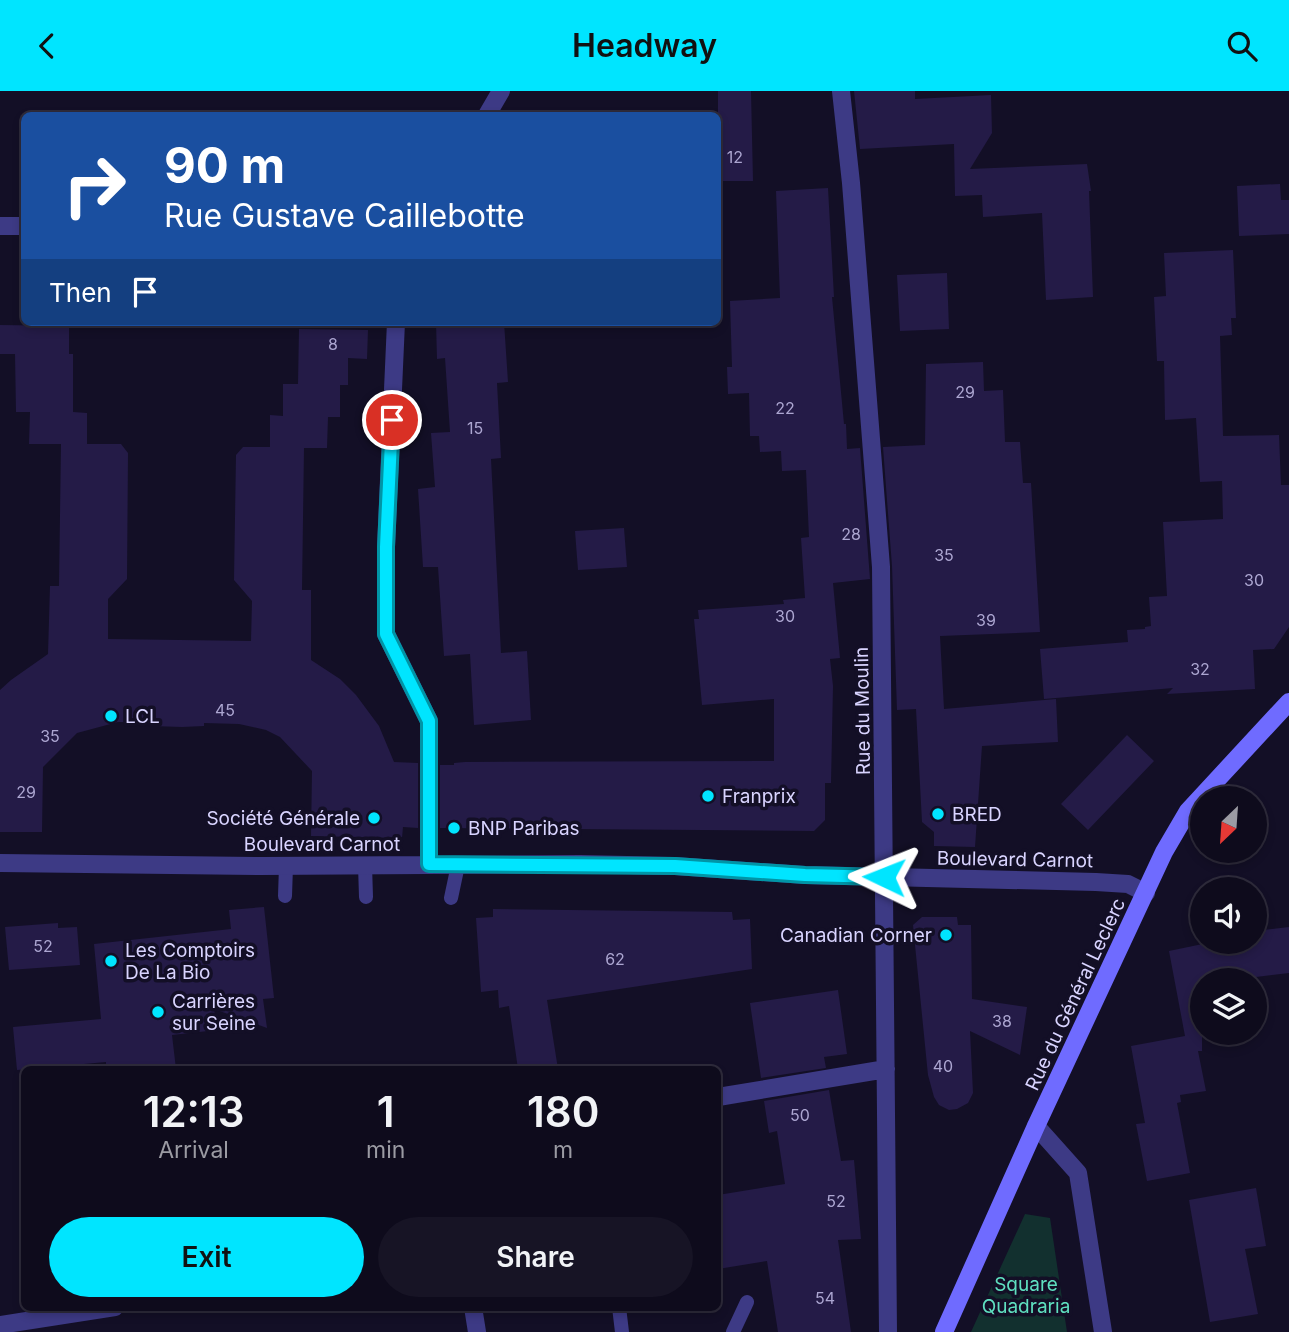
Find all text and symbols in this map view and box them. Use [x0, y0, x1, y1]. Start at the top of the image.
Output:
text: Headway [572, 26, 717, 65]
icon: back [28, 27, 66, 65]
icon: search [1223, 27, 1261, 65]
text: 90 m [164, 136, 285, 195]
icon: right [49, 140, 140, 231]
house number: 12 [727, 147, 743, 167]
text: Rue Gustave Caillebotte [164, 196, 525, 235]
icon: arrive [126, 273, 164, 311]
text: Then [49, 277, 112, 308]
house number: 8 [328, 334, 338, 354]
house number: 29 [955, 382, 975, 402]
pin [362, 390, 422, 450]
house number: 22 [775, 398, 795, 418]
icon: arrive [373, 401, 411, 439]
house number: 15 [467, 418, 483, 438]
house number: 28 [841, 524, 861, 544]
house number: 35 [934, 545, 954, 565]
house number: 30 [1244, 570, 1264, 590]
house number: 30 [775, 606, 795, 626]
house number: 39 [976, 610, 996, 630]
street label: Rue du Moulin [850, 647, 875, 775]
house number: 32 [1190, 659, 1210, 679]
house number: 45 [215, 700, 235, 720]
place label: LCL [125, 705, 160, 728]
marker: LCL [103, 708, 119, 724]
house number: 35 [40, 726, 60, 746]
house number: 29 [16, 782, 36, 802]
place label: Franprix [722, 785, 796, 808]
north arrow [1190, 786, 1267, 863]
map controls [1190, 786, 1267, 1045]
marker: Franprix [700, 788, 716, 804]
place label: BRED [952, 803, 1002, 826]
marker: BRED [930, 806, 946, 822]
place label: Société Générale [206, 807, 360, 830]
marker: Société Générale [366, 810, 382, 826]
place label: BNP Paribas [468, 817, 580, 840]
marker: BNP Paribas [446, 820, 462, 836]
street label: Boulevard Carnot [244, 833, 400, 856]
position arrow [847, 840, 921, 914]
street label: Boulevard Carnot [937, 847, 1093, 872]
button: sound [1190, 877, 1267, 954]
street label: Rue du Général Leclerc [1021, 894, 1130, 1094]
place label: Canadian Corner [780, 924, 932, 947]
marker: Canadian Corner [938, 927, 954, 943]
house number: 52 [33, 936, 53, 956]
place label: Les Comptoirs De La Bio [125, 939, 255, 984]
house number: 62 [605, 949, 625, 969]
marker: Les Comptoirs De La Bio [103, 953, 119, 969]
button: layers [1190, 968, 1267, 1045]
place label: Carrières sur Seine [172, 990, 256, 1035]
marker: Carrières sur Seine [150, 1004, 166, 1020]
house number: 38 [992, 1011, 1012, 1031]
house number: 40 [933, 1056, 953, 1076]
text: 12:13 [143, 1086, 244, 1137]
text: 1 [377, 1086, 395, 1137]
text: 180 [527, 1086, 599, 1137]
house number: 50 [790, 1105, 810, 1125]
text: Arrival [158, 1136, 229, 1164]
text: min [366, 1136, 405, 1164]
text: m [553, 1136, 573, 1164]
house number: 52 [826, 1191, 846, 1211]
button: Exit [49, 1217, 364, 1297]
button: Share [378, 1217, 693, 1297]
park label: Square Quadraria [982, 1273, 1070, 1318]
house number: 54 [815, 1288, 835, 1308]

